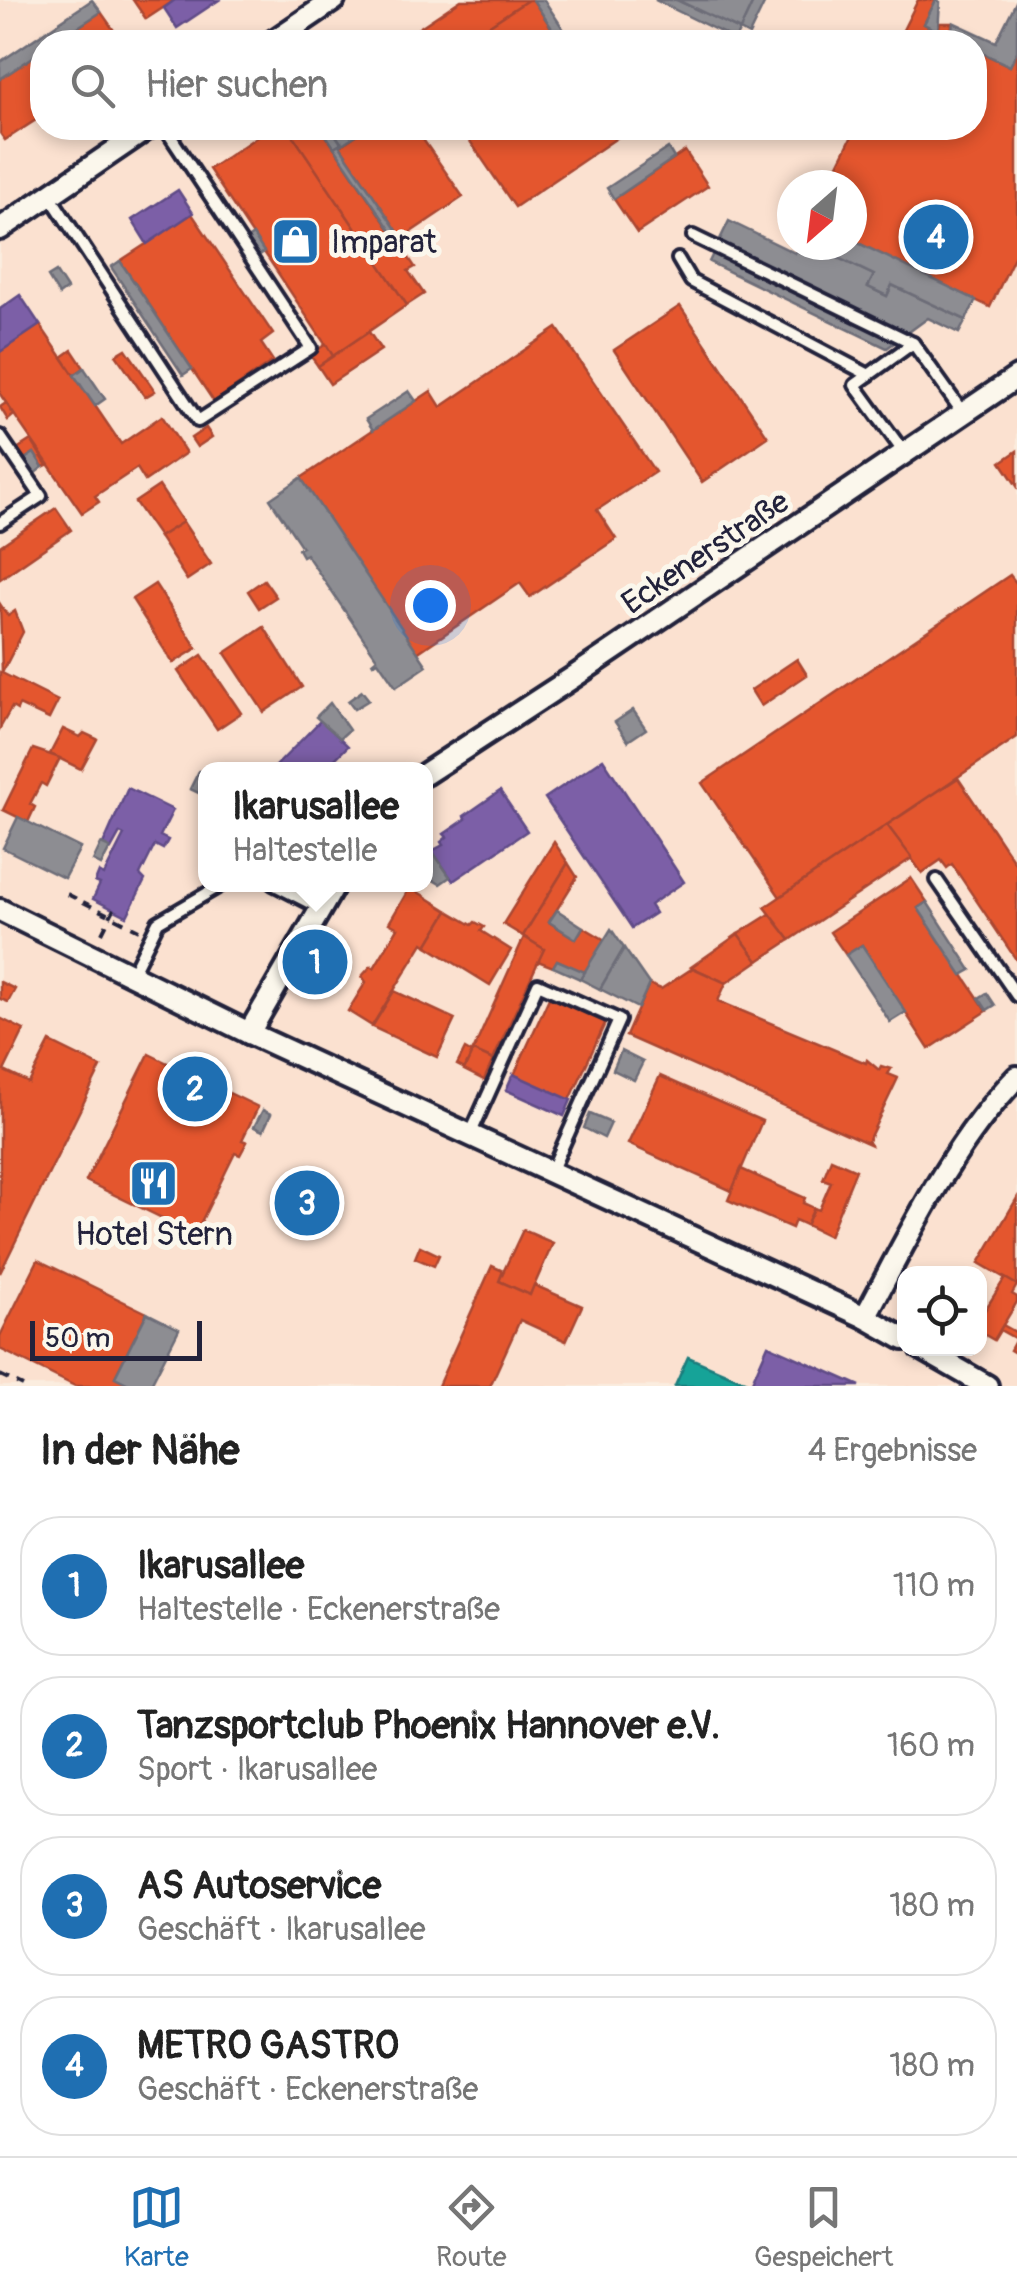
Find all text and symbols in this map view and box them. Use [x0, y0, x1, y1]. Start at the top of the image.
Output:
search box [30, 30, 987, 140]
icon: search [65, 58, 120, 113]
text: Hier suchen [145, 61, 328, 109]
north arrow [777, 170, 867, 260]
pin: 4 [904, 200, 968, 274]
shop icon: Imparat [270, 216, 322, 268]
place label: Imparat [331, 223, 437, 263]
street label: Eckenerstraße [614, 482, 797, 623]
your location [405, 580, 456, 631]
popup [198, 762, 433, 892]
text: Ikarusallee [232, 783, 399, 831]
text: Haltestelle [232, 831, 377, 871]
pin: 1 [282, 924, 348, 1000]
pin: 2 [162, 1052, 228, 1126]
restaurant icon: Hotel Stern [128, 1158, 180, 1210]
pin: 3 [274, 1166, 340, 1240]
place label: Hotel Stern [75, 1215, 233, 1255]
map controls [897, 1266, 987, 1356]
button: locate [897, 1266, 987, 1356]
scale bar [30, 1316, 202, 1360]
text: 50 m [45, 1321, 110, 1356]
text: In der Nähe [40, 1425, 239, 1477]
text: 4 Ergebnisse [808, 1431, 977, 1471]
text: Ikarusallee [137, 1542, 304, 1590]
text: 1 [68, 1566, 81, 1606]
text: 110 m [893, 1566, 975, 1606]
text: Haltestelle · Eckenerstraße [137, 1590, 500, 1630]
text: Tanzsportclub Phoenix Hannover e.V. [137, 1702, 720, 1750]
text: 2 [66, 1726, 83, 1766]
text: 160 m [887, 1726, 975, 1766]
text: Sport · Ikarusallee [137, 1750, 377, 1790]
text: AS Autoservice [137, 1862, 381, 1910]
text: 3 [66, 1886, 83, 1926]
text: 180 m [889, 1886, 975, 1926]
text: Geschäft · Ikarusallee [137, 1910, 426, 1950]
text: METRO GASTRO [137, 2022, 399, 2070]
text: 4 [65, 2046, 84, 2086]
text: 180 m [889, 2046, 975, 2086]
text: Geschäft · Eckenerstraße [137, 2070, 478, 2110]
tab: Karte [124, 2180, 189, 2275]
tab: Route [436, 2180, 507, 2275]
tab: Gespeichert [754, 2180, 893, 2275]

